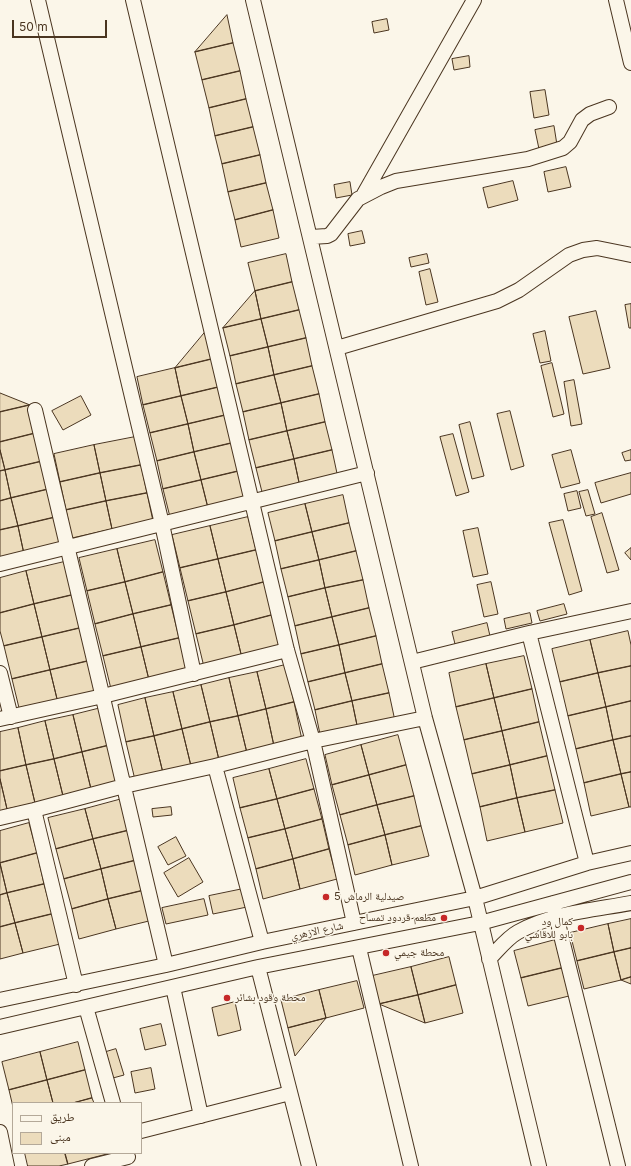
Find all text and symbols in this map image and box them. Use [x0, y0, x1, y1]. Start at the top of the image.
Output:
scale bar [14, 12, 109, 38]
text: 50 m [19, 19, 48, 34]
place label: صيدلية الرماش 5 [334, 890, 404, 904]
marker: صيدلية الرماش 5 [321, 892, 331, 902]
place label: مطعم قردود تمساح [359, 911, 436, 925]
marker: مطعم قردود تمساح [439, 913, 449, 923]
place label: كمال ود بابو للاقاشي [525, 915, 573, 941]
street label: شارع الازهري [290, 919, 344, 943]
marker: كمال ود بابو للاقاشي [576, 923, 586, 933]
place label: محطة جيمي [394, 946, 444, 960]
marker: محطة جيمي [381, 948, 391, 958]
place label: محطة وقود بشائر [235, 991, 305, 1005]
marker: محطة وقود بشائر [222, 993, 232, 1003]
legend [12, 1102, 142, 1154]
text: طريق [50, 1109, 75, 1124]
text: مبنى [50, 1129, 71, 1144]

